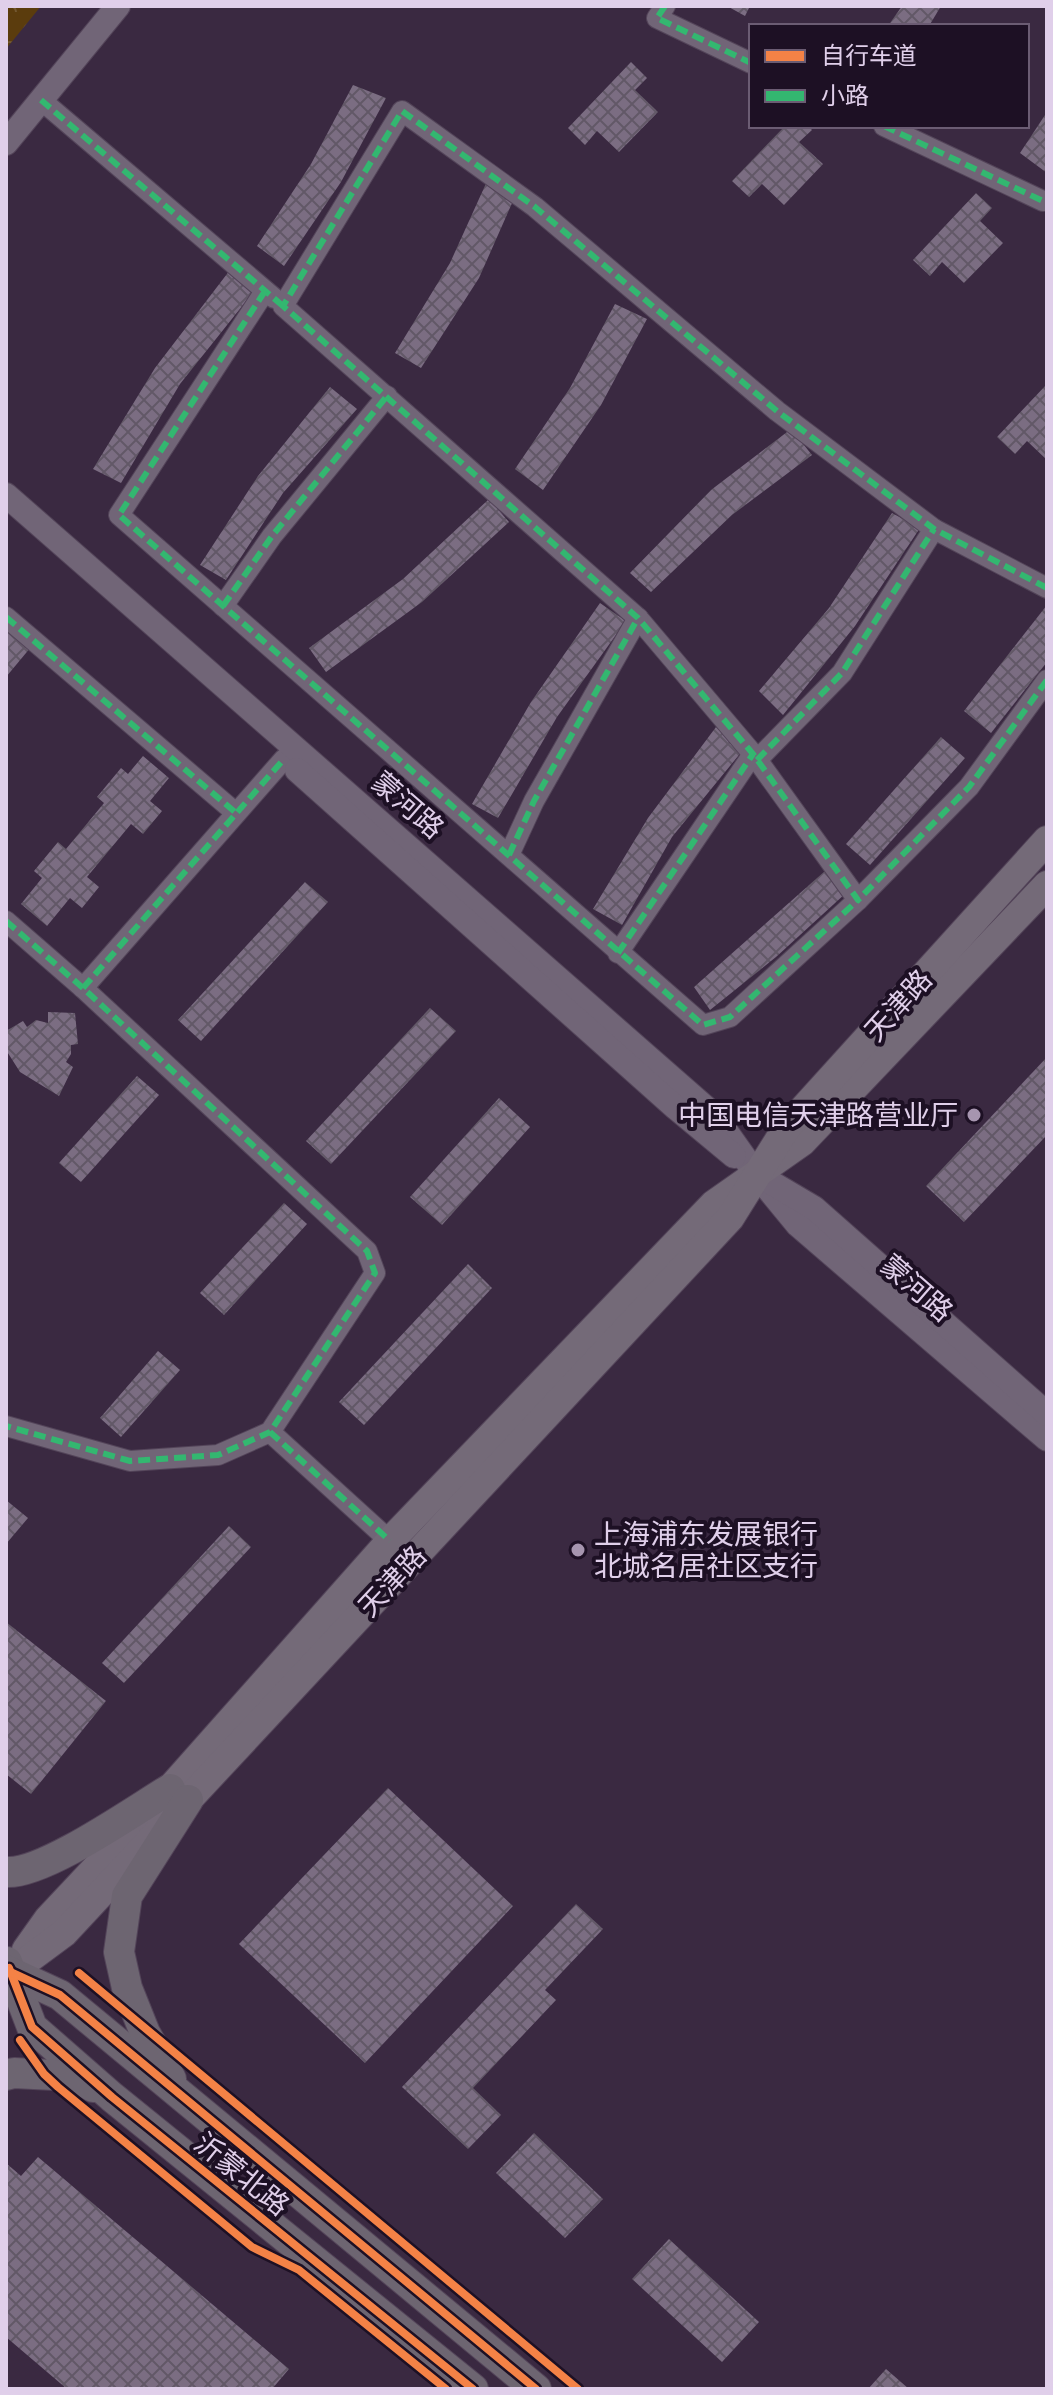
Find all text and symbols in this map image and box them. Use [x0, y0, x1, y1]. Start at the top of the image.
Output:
legend [749, 24, 1029, 128]
text: 自行车道 [821, 42, 917, 70]
text: 小路 [821, 82, 869, 110]
street label: 蒙河路 [365, 765, 450, 845]
street label: 天津路 [858, 963, 939, 1048]
place label: 中国电信天津路营业厅 [678, 1099, 958, 1132]
marker: 中国电信天津路营业厅 [965, 1106, 983, 1124]
street label: 蒙河路 [874, 1248, 959, 1328]
place label: 上海浦东发展银行 北城名居社区支行 [594, 1518, 818, 1583]
street label: 天津路 [352, 1539, 433, 1623]
marker: 上海浦东发展银行 北城名居社区支行 [569, 1541, 587, 1559]
street label: 沂蒙北路 [188, 2126, 296, 2222]

